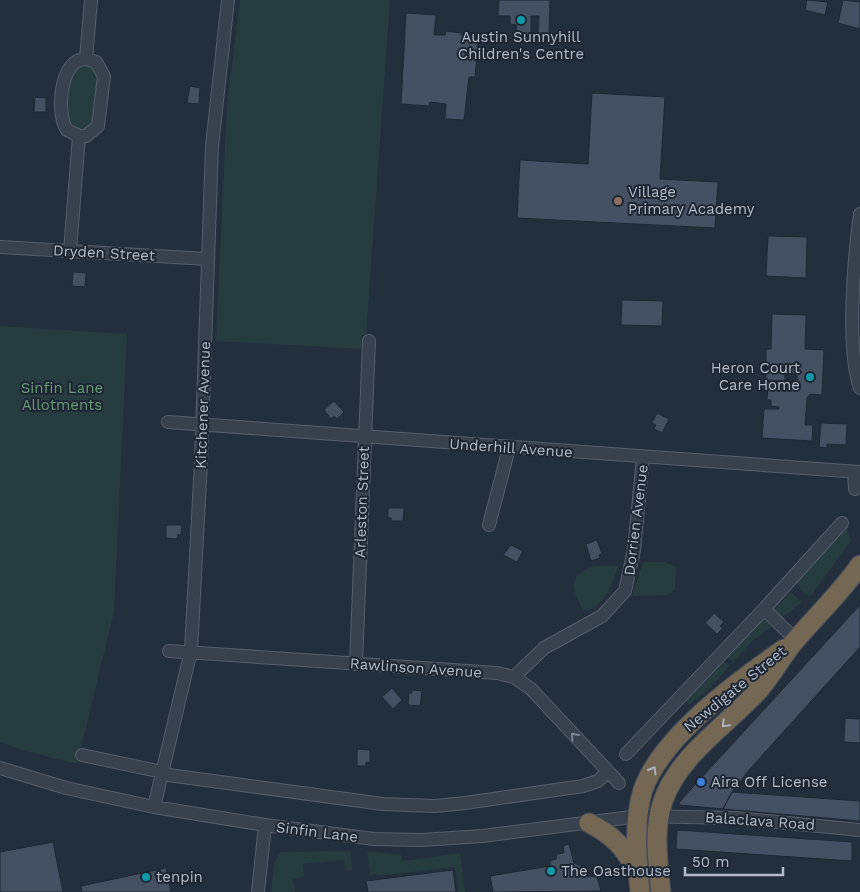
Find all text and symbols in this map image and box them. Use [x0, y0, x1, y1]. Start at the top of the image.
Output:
marker: Austin Sunnyhill Children's Centre [515, 14, 527, 26]
place label: Austin Sunnyhill Children's Centre [458, 28, 584, 63]
place label: Village Primary Academy [628, 183, 755, 218]
marker: Village Primary Academy [612, 195, 624, 207]
street label: Dryden Street [52, 241, 156, 265]
street label: Kitchener Avenue [192, 341, 214, 469]
place label: Heron Court Care Home [711, 359, 801, 394]
marker: Heron Court Care Home [804, 371, 816, 383]
park label: Sinfin Lane Allotments [21, 379, 103, 414]
street label: Underhill Avenue [449, 435, 573, 461]
street label: Arleston Street [351, 445, 373, 558]
street label: Dorrien Avenue [620, 464, 652, 576]
street label: Newdigate Street [680, 642, 790, 736]
street label: Rawlinson Avenue [349, 654, 483, 682]
one-way arrow [721, 718, 730, 727]
one-way arrow [571, 733, 580, 742]
one-way arrow [646, 766, 656, 775]
place label: Aira Off License [711, 773, 827, 791]
marker: Aira Off License [695, 776, 707, 788]
street label: Balaclava Road [704, 808, 816, 834]
street label: Sinfin Lane [275, 818, 359, 846]
scale bar [685, 844, 782, 876]
text: 50 m [692, 853, 729, 871]
place label: The Oasthouse [561, 862, 671, 880]
marker: The Oasthouse [545, 865, 557, 877]
place label: tenpin [156, 868, 203, 886]
marker: tenpin [140, 871, 152, 883]

